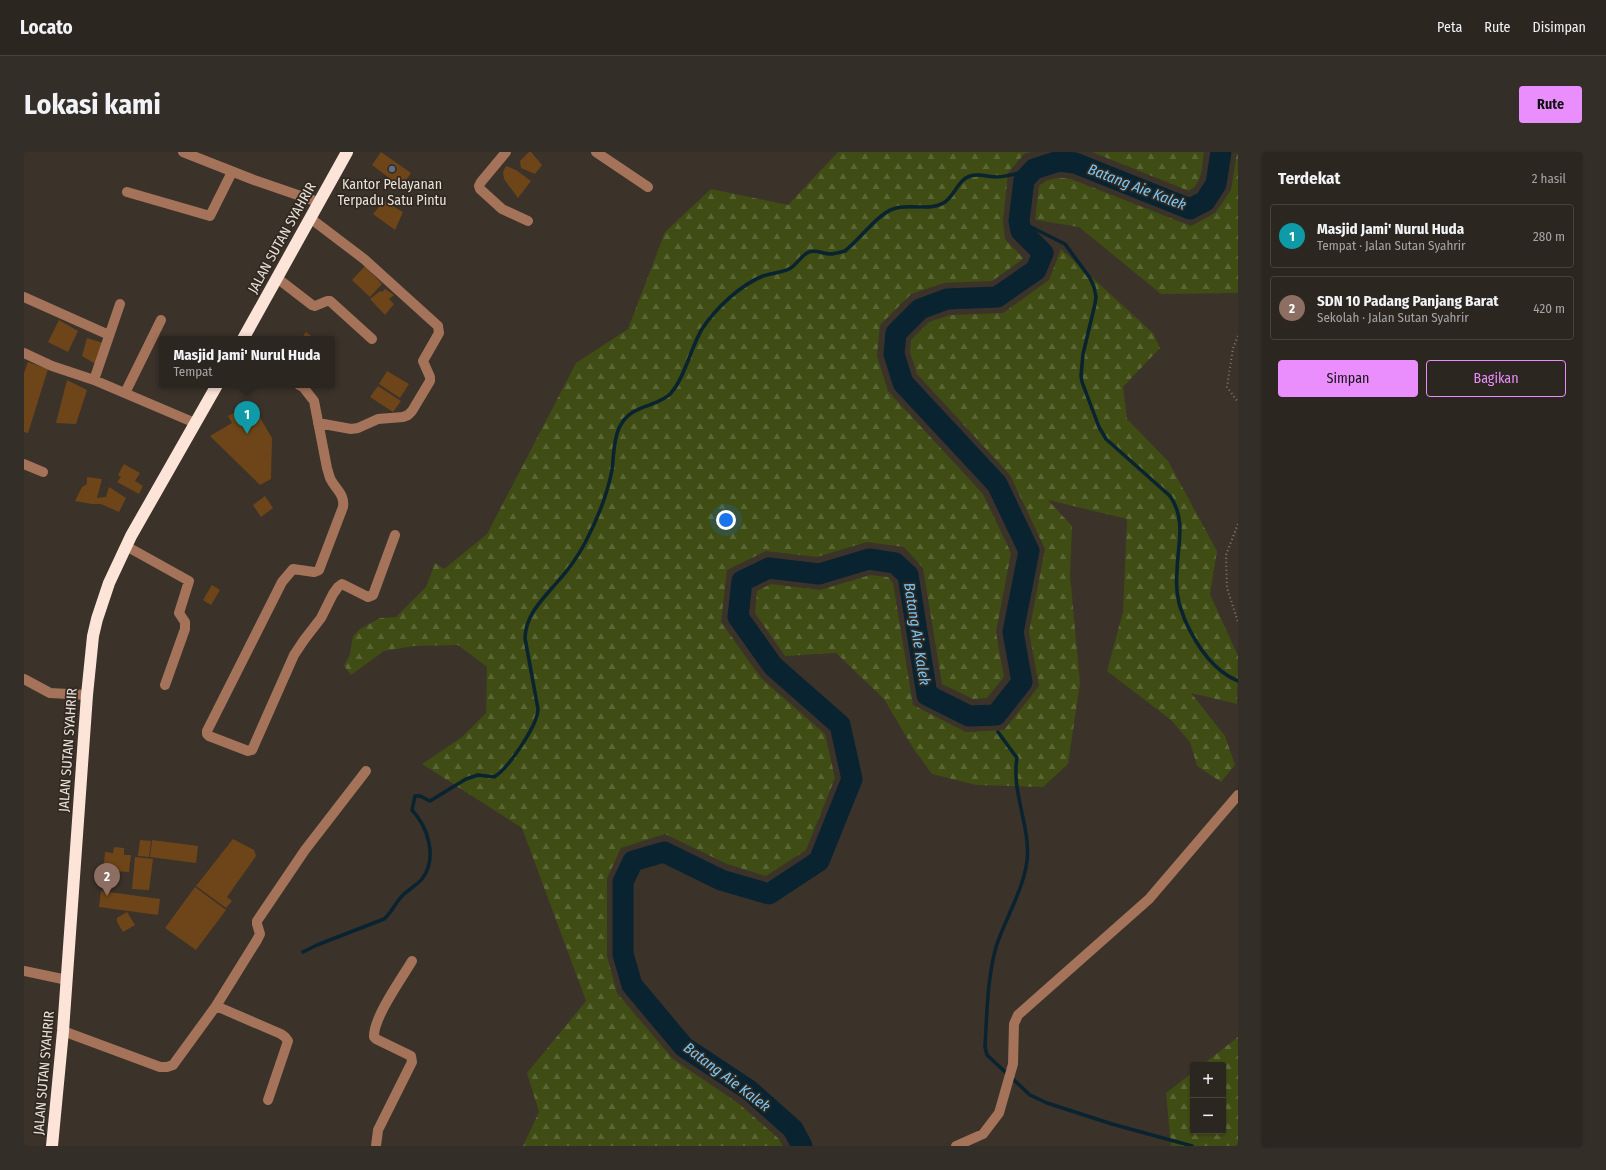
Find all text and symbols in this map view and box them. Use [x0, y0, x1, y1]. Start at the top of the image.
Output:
text: Locato [20, 16, 73, 39]
text: Peta [1437, 19, 1462, 36]
text: Rute [1484, 19, 1511, 36]
text: Disimpan [1533, 19, 1586, 36]
button: Rute [1519, 86, 1582, 123]
text: Lokasi kami [24, 88, 161, 121]
water label: Batang Aie Kalek [1085, 160, 1189, 214]
marker: Kantor Pelayanan Terpadu Satu Pintu [387, 164, 397, 174]
text: Terdekat [1278, 168, 1340, 189]
text: 2 hasil [1532, 171, 1566, 186]
place label: Kantor Pelayanan Terpadu Satu Pintu [338, 176, 446, 209]
street label: JALAN SUTAN SYAHRIR [244, 179, 320, 297]
text: Masjid Jami' Nurul Huda [1317, 220, 1464, 238]
text: 1 [1289, 229, 1295, 244]
text: 280 m [1533, 229, 1565, 244]
text: Tempat · Jalan Sutan Syahrir [1317, 238, 1466, 253]
text: SDN 10 Padang Panjang Barat [1317, 292, 1499, 310]
text: 2 [1289, 301, 1295, 316]
text: 420 m [1533, 301, 1565, 316]
text: Sekolah · Jalan Sutan Syahrir [1317, 310, 1469, 325]
popup [159, 336, 335, 388]
text: Masjid Jami' Nurul Huda [173, 346, 321, 364]
button: Simpan [1278, 360, 1418, 397]
button: Bagikan [1426, 360, 1566, 397]
text: Tempat [173, 364, 213, 379]
pin: 1 [234, 401, 260, 434]
your location [716, 510, 736, 530]
water label: Batang Aie Kalek [900, 581, 934, 687]
street label: JALAN SUTAN SYAHRIR [55, 687, 81, 813]
pin: 2 [94, 863, 120, 896]
street label: JALAN SUTAN SYAHRIR [30, 1010, 58, 1136]
water label: Batang Aie Kalek [680, 1039, 774, 1116]
map controls [1190, 1062, 1226, 1134]
button: + [1190, 1062, 1226, 1098]
button: − [1190, 1098, 1226, 1134]

